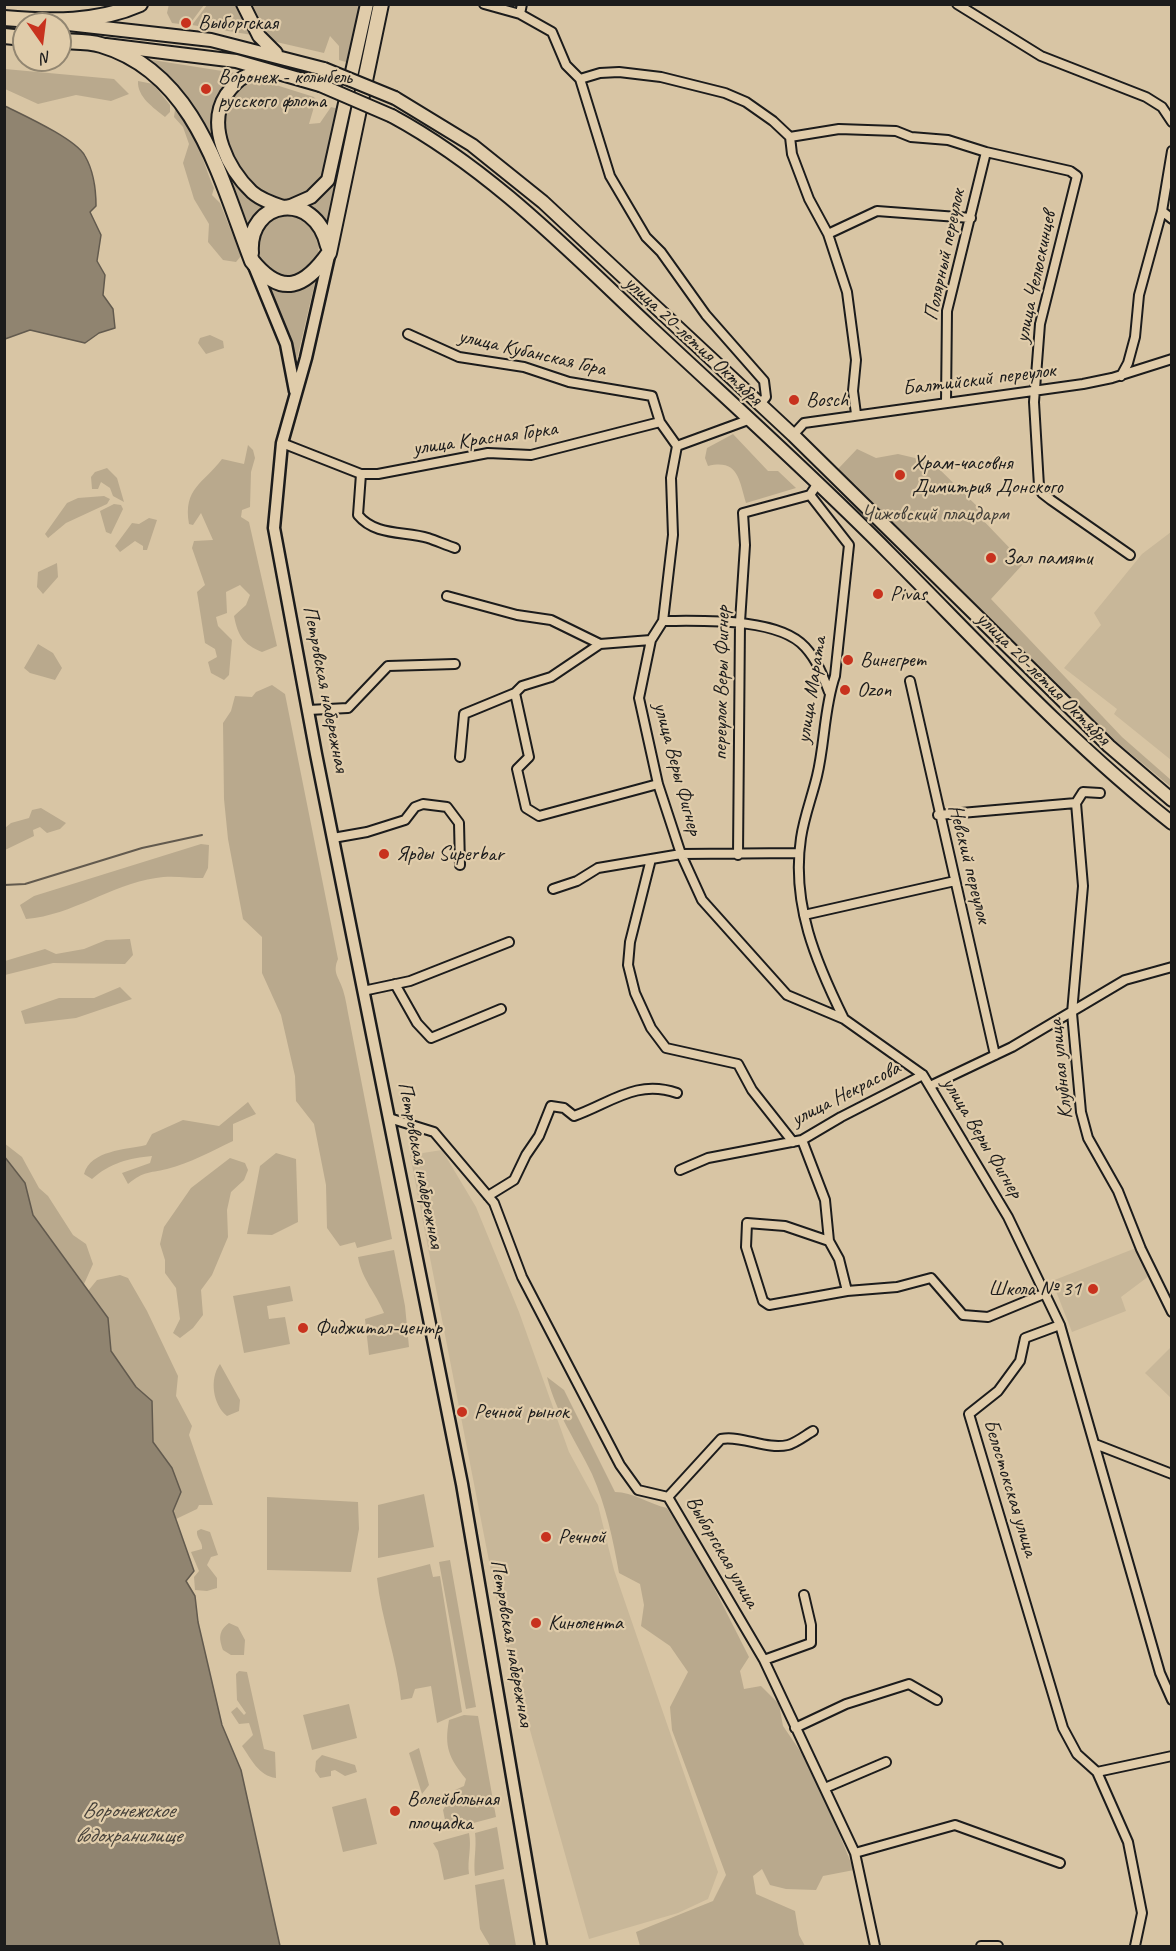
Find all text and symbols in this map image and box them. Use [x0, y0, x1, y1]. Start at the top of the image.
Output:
place label: Выборгская [198, 10, 278, 36]
north arrow [12, 12, 72, 72]
marker: Выборгская [179, 16, 193, 30]
text: N [39, 47, 53, 68]
place label: Воронеж - колыбель русского флота [218, 64, 352, 114]
marker: Воронеж - колыбель русского флота [199, 82, 213, 96]
street label: Полярный переулок [919, 187, 971, 323]
street label: улица Челюскинцев [1010, 209, 1062, 345]
street label: улица 20-летия Октября [619, 271, 767, 411]
street label: улица Кубанская Гора [456, 324, 608, 382]
street label: Балтийский переулок [901, 358, 1057, 402]
place label: Bosch [806, 387, 848, 413]
marker: Bosch [787, 393, 801, 407]
street label: улица Красная Горка [411, 416, 559, 462]
place label: Храм-часовня Димитрия Донского [912, 450, 1063, 500]
marker: Храм-часовня Димитрия Донского [893, 468, 907, 482]
park label: Чижовский плацдарм [861, 501, 1009, 527]
place label: Зал памяти [1003, 545, 1092, 571]
marker: Зал памяти [984, 551, 998, 565]
place label: Pivas [890, 581, 927, 607]
marker: Pivas [871, 587, 885, 601]
street label: Петровская набережная [297, 604, 353, 774]
street label: переулок Веры Фигнер [708, 605, 736, 761]
street label: улица 20-летия Октября [971, 607, 1115, 751]
street label: улица Марата [791, 635, 833, 745]
place label: Винегрет [860, 647, 925, 673]
marker: Винегрет [841, 653, 855, 667]
place label: Ozon [857, 677, 892, 703]
marker: Ozon [838, 683, 852, 697]
street label: улица Веры Фигнер [647, 700, 707, 838]
street label: Невский переулок [942, 802, 996, 926]
place label: Ярды Superbar [396, 841, 503, 867]
marker: Ярды Superbar [377, 847, 391, 861]
street label: Клубная улица [1043, 1018, 1079, 1120]
street label: улица Некрасова [787, 1056, 905, 1132]
street label: улица Веры Фигнер [936, 1073, 1028, 1203]
street label: Петровская набережная [392, 1080, 448, 1250]
place label: Школа № 31 [988, 1276, 1081, 1302]
marker: Школа № 31 [1086, 1282, 1100, 1296]
place label: Фиджитал-центр [315, 1315, 442, 1341]
marker: Фиджитал-центр [296, 1321, 310, 1335]
place label: Речной рынок [474, 1399, 569, 1425]
marker: Речной рынок [455, 1405, 469, 1419]
street label: Белостокская улица [977, 1416, 1043, 1560]
street label: Выборгская улица [680, 1491, 764, 1613]
place label: Речной [558, 1524, 606, 1550]
marker: Речной [539, 1530, 553, 1544]
street label: Петровская набережная [484, 1558, 538, 1728]
place label: Кинолента [548, 1610, 623, 1636]
marker: Кинолента [529, 1616, 543, 1630]
place label: Волейбольная площадка [407, 1786, 499, 1836]
water label: Воронежское водохранилище [75, 1798, 181, 1850]
marker: Волейбольная площадка [388, 1804, 402, 1818]

